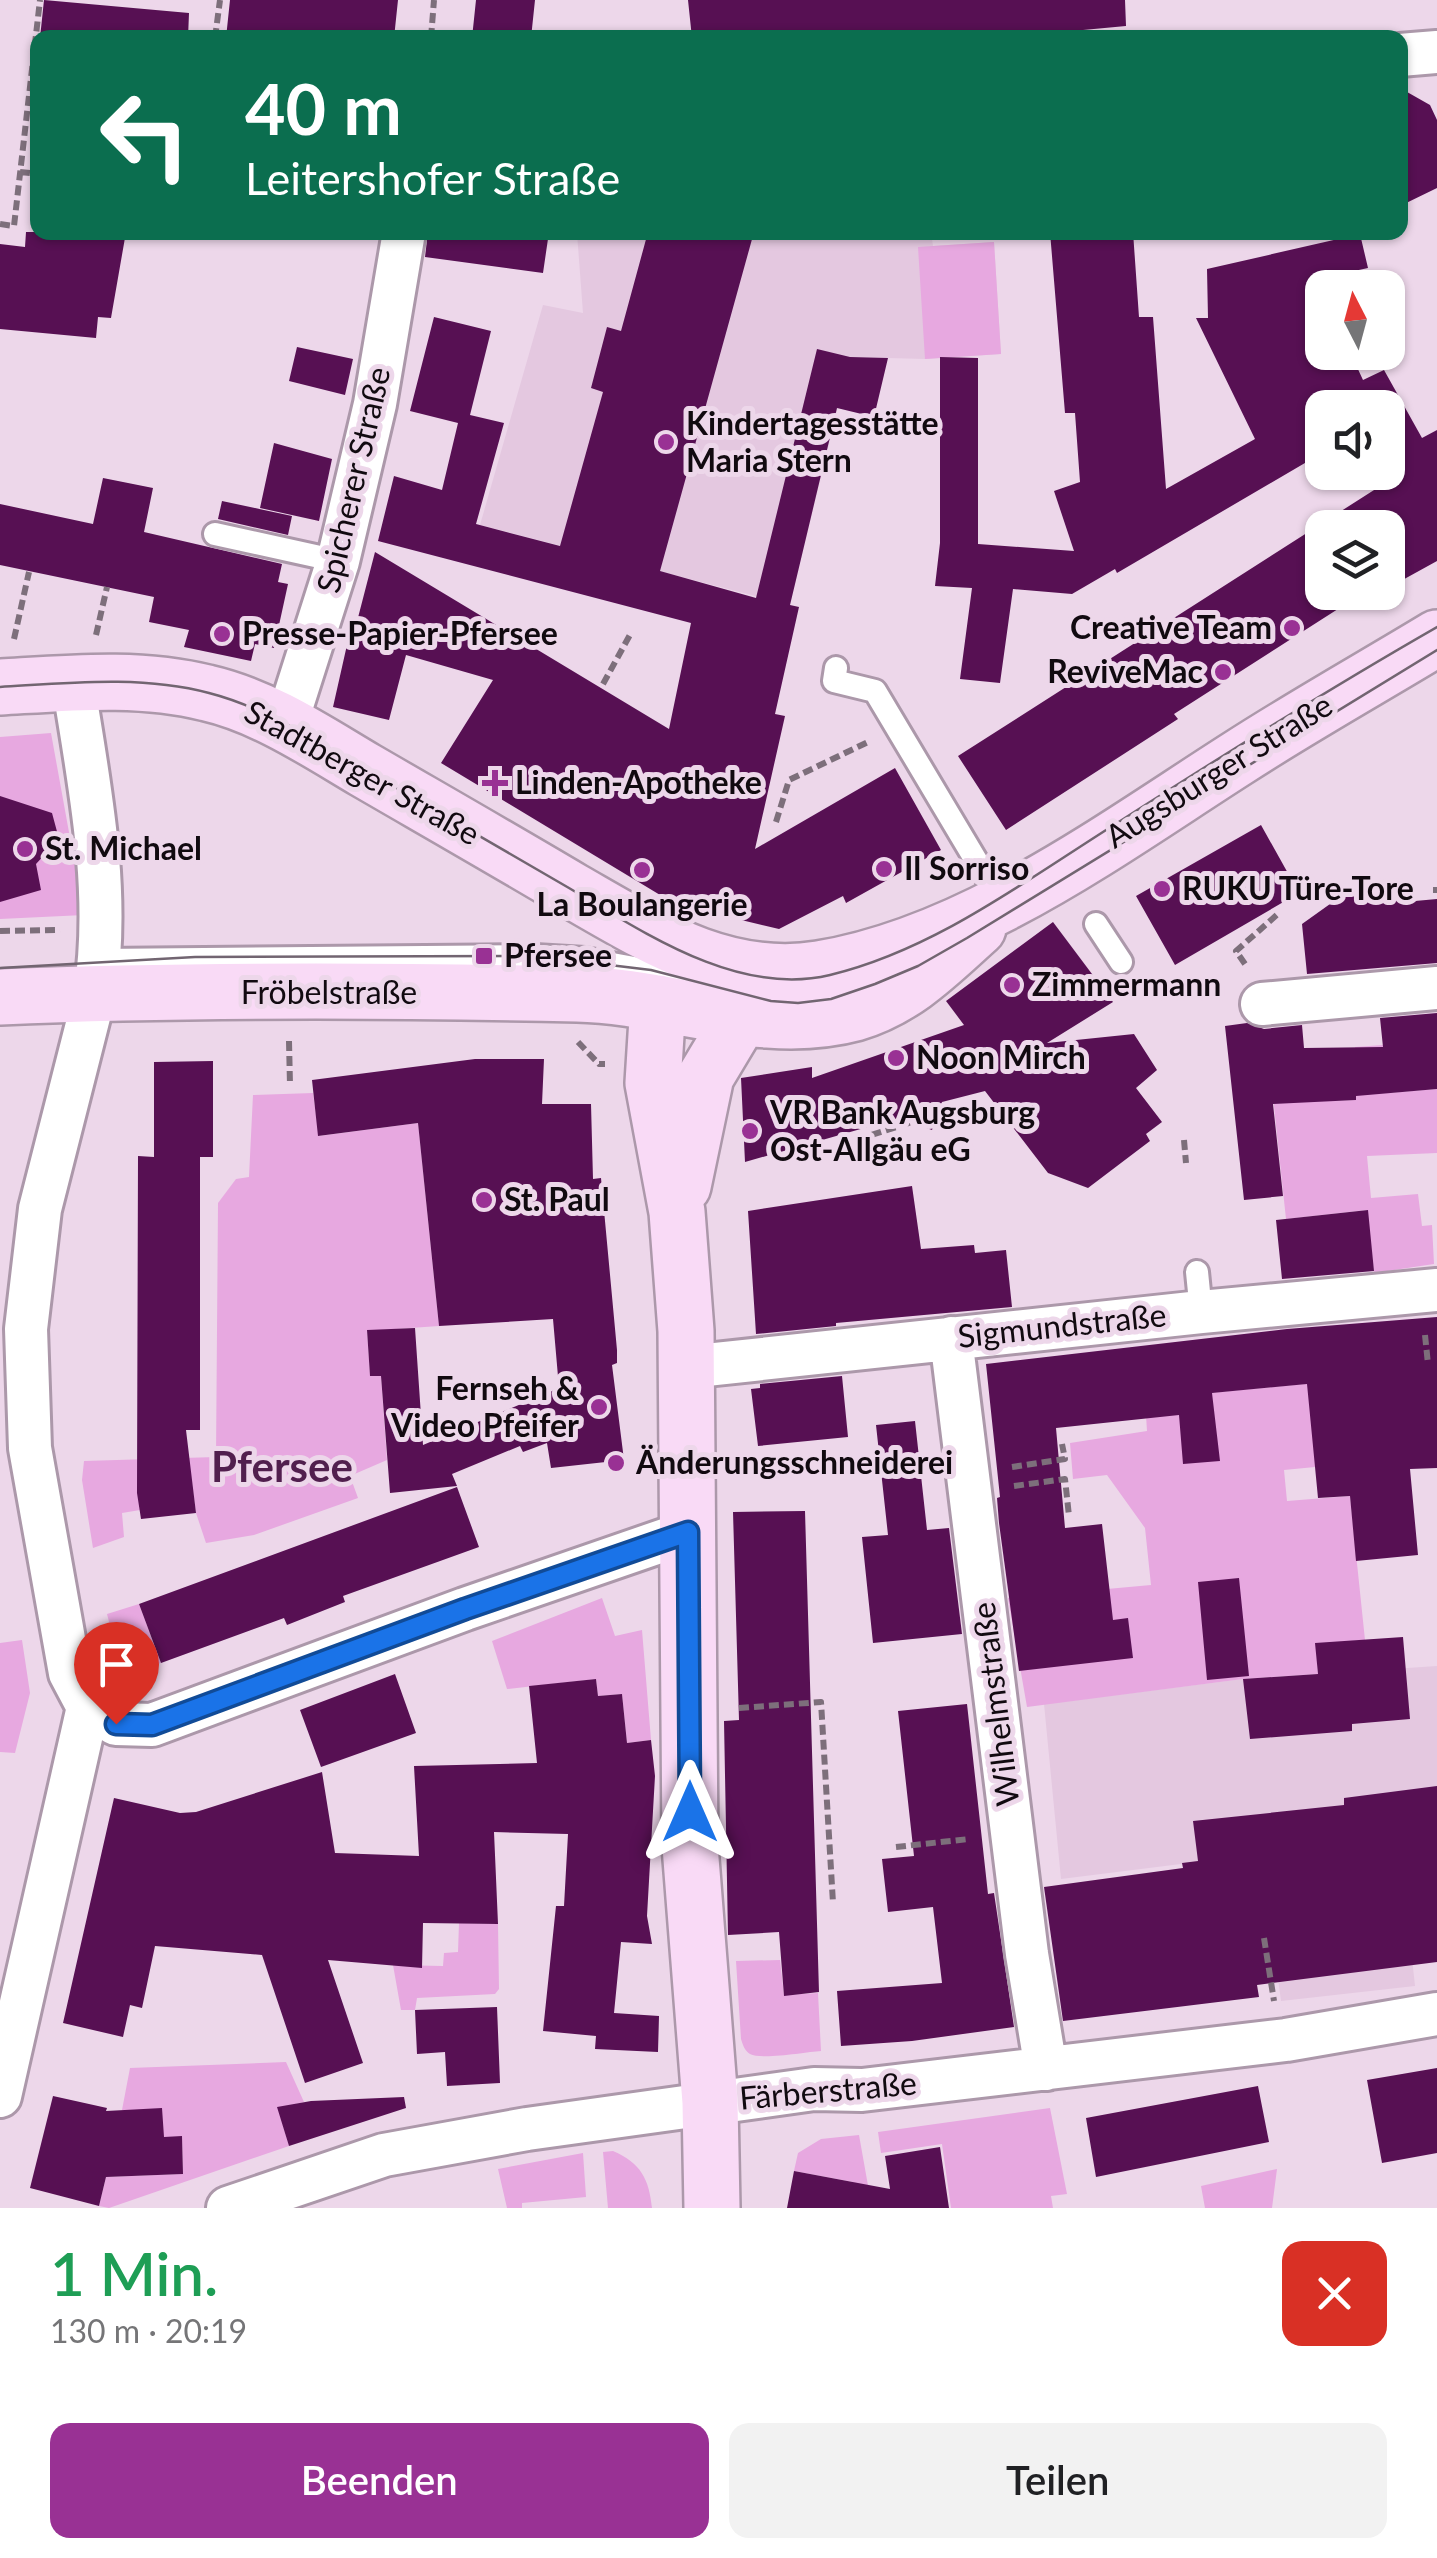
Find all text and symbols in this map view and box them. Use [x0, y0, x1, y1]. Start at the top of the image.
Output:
text: 40 m [245, 66, 402, 150]
icon: left [80, 70, 210, 200]
text: Leitershofer Straße [245, 151, 620, 205]
north arrow [1305, 270, 1405, 370]
map controls [1305, 270, 1405, 610]
street label: Spicherer Straße [308, 363, 397, 596]
button: sound [1305, 390, 1405, 490]
place label: Kindertagesstätte Maria Stern [686, 403, 939, 479]
marker: Kindertagesstätte Maria Stern [655, 431, 677, 453]
button: layers [1305, 510, 1405, 610]
place label: Creative Team [1070, 607, 1272, 646]
place label: Presse-Papier-Pfersee [242, 613, 558, 652]
marker: Creative Team [1281, 617, 1303, 639]
marker: Presse-Papier-Pfersee [211, 623, 233, 645]
place label: ReviveMac [1047, 651, 1203, 690]
marker: ReviveMac [1212, 661, 1234, 683]
street label: Augsburger Straße [1098, 684, 1339, 855]
street label: Stadtberger Straße [238, 691, 487, 852]
place label: Linden-Apotheke [515, 762, 762, 801]
marker: Linden-Apotheke [484, 772, 506, 794]
place label: St. Michael [45, 828, 202, 867]
marker: St. Michael [14, 838, 36, 860]
place label: Il Sorriso [904, 848, 1029, 887]
marker: Il Sorriso [873, 858, 895, 880]
marker: La Boulangerie [631, 859, 653, 881]
place label: RUKU Türe-Tore [1182, 868, 1414, 907]
marker: RUKU Türe-Tore [1151, 878, 1173, 900]
place label: La Boulangerie [536, 884, 748, 923]
place label: Pfersee [504, 935, 612, 974]
marker: Pfersee [473, 945, 495, 967]
place label: Zimmermann [1032, 964, 1221, 1003]
street label: Fröbelstraße [241, 972, 417, 1011]
marker: Zimmermann [1001, 974, 1023, 996]
place label: Noon Mirch [916, 1037, 1086, 1076]
marker: Noon Mirch [885, 1047, 907, 1069]
place label: VR Bank Augsburg Ost-Allgäu eG [769, 1092, 1035, 1168]
marker: VR Bank Augsburg Ost-Allgäu eG [739, 1120, 761, 1142]
place label: St. Paul [504, 1179, 610, 1218]
marker: St. Paul [473, 1189, 495, 1211]
street label: Sigmundstraße [956, 1294, 1168, 1355]
place label: Fernseh & Video Pfeifer [390, 1368, 580, 1444]
marker: Fernseh & Video Pfeifer [588, 1396, 610, 1418]
district label: Pfersee [211, 1441, 353, 1491]
place label: Änderungsschneiderei [635, 1442, 953, 1481]
marker: Änderungsschneiderei [605, 1452, 627, 1474]
street label: Wilhelmstraße [963, 1600, 1026, 1808]
pin [74, 1622, 159, 1725]
icon: arrive [89, 1637, 144, 1692]
position arrow [638, 1760, 742, 1864]
street label: Färberstraße [738, 2062, 918, 2117]
text: 1 Min. [50, 2237, 218, 2309]
button: close [1282, 2241, 1387, 2346]
text: 130 m · 20:19 [50, 2311, 247, 2350]
button: Beenden [50, 2423, 709, 2538]
button: Teilen [729, 2423, 1387, 2538]

